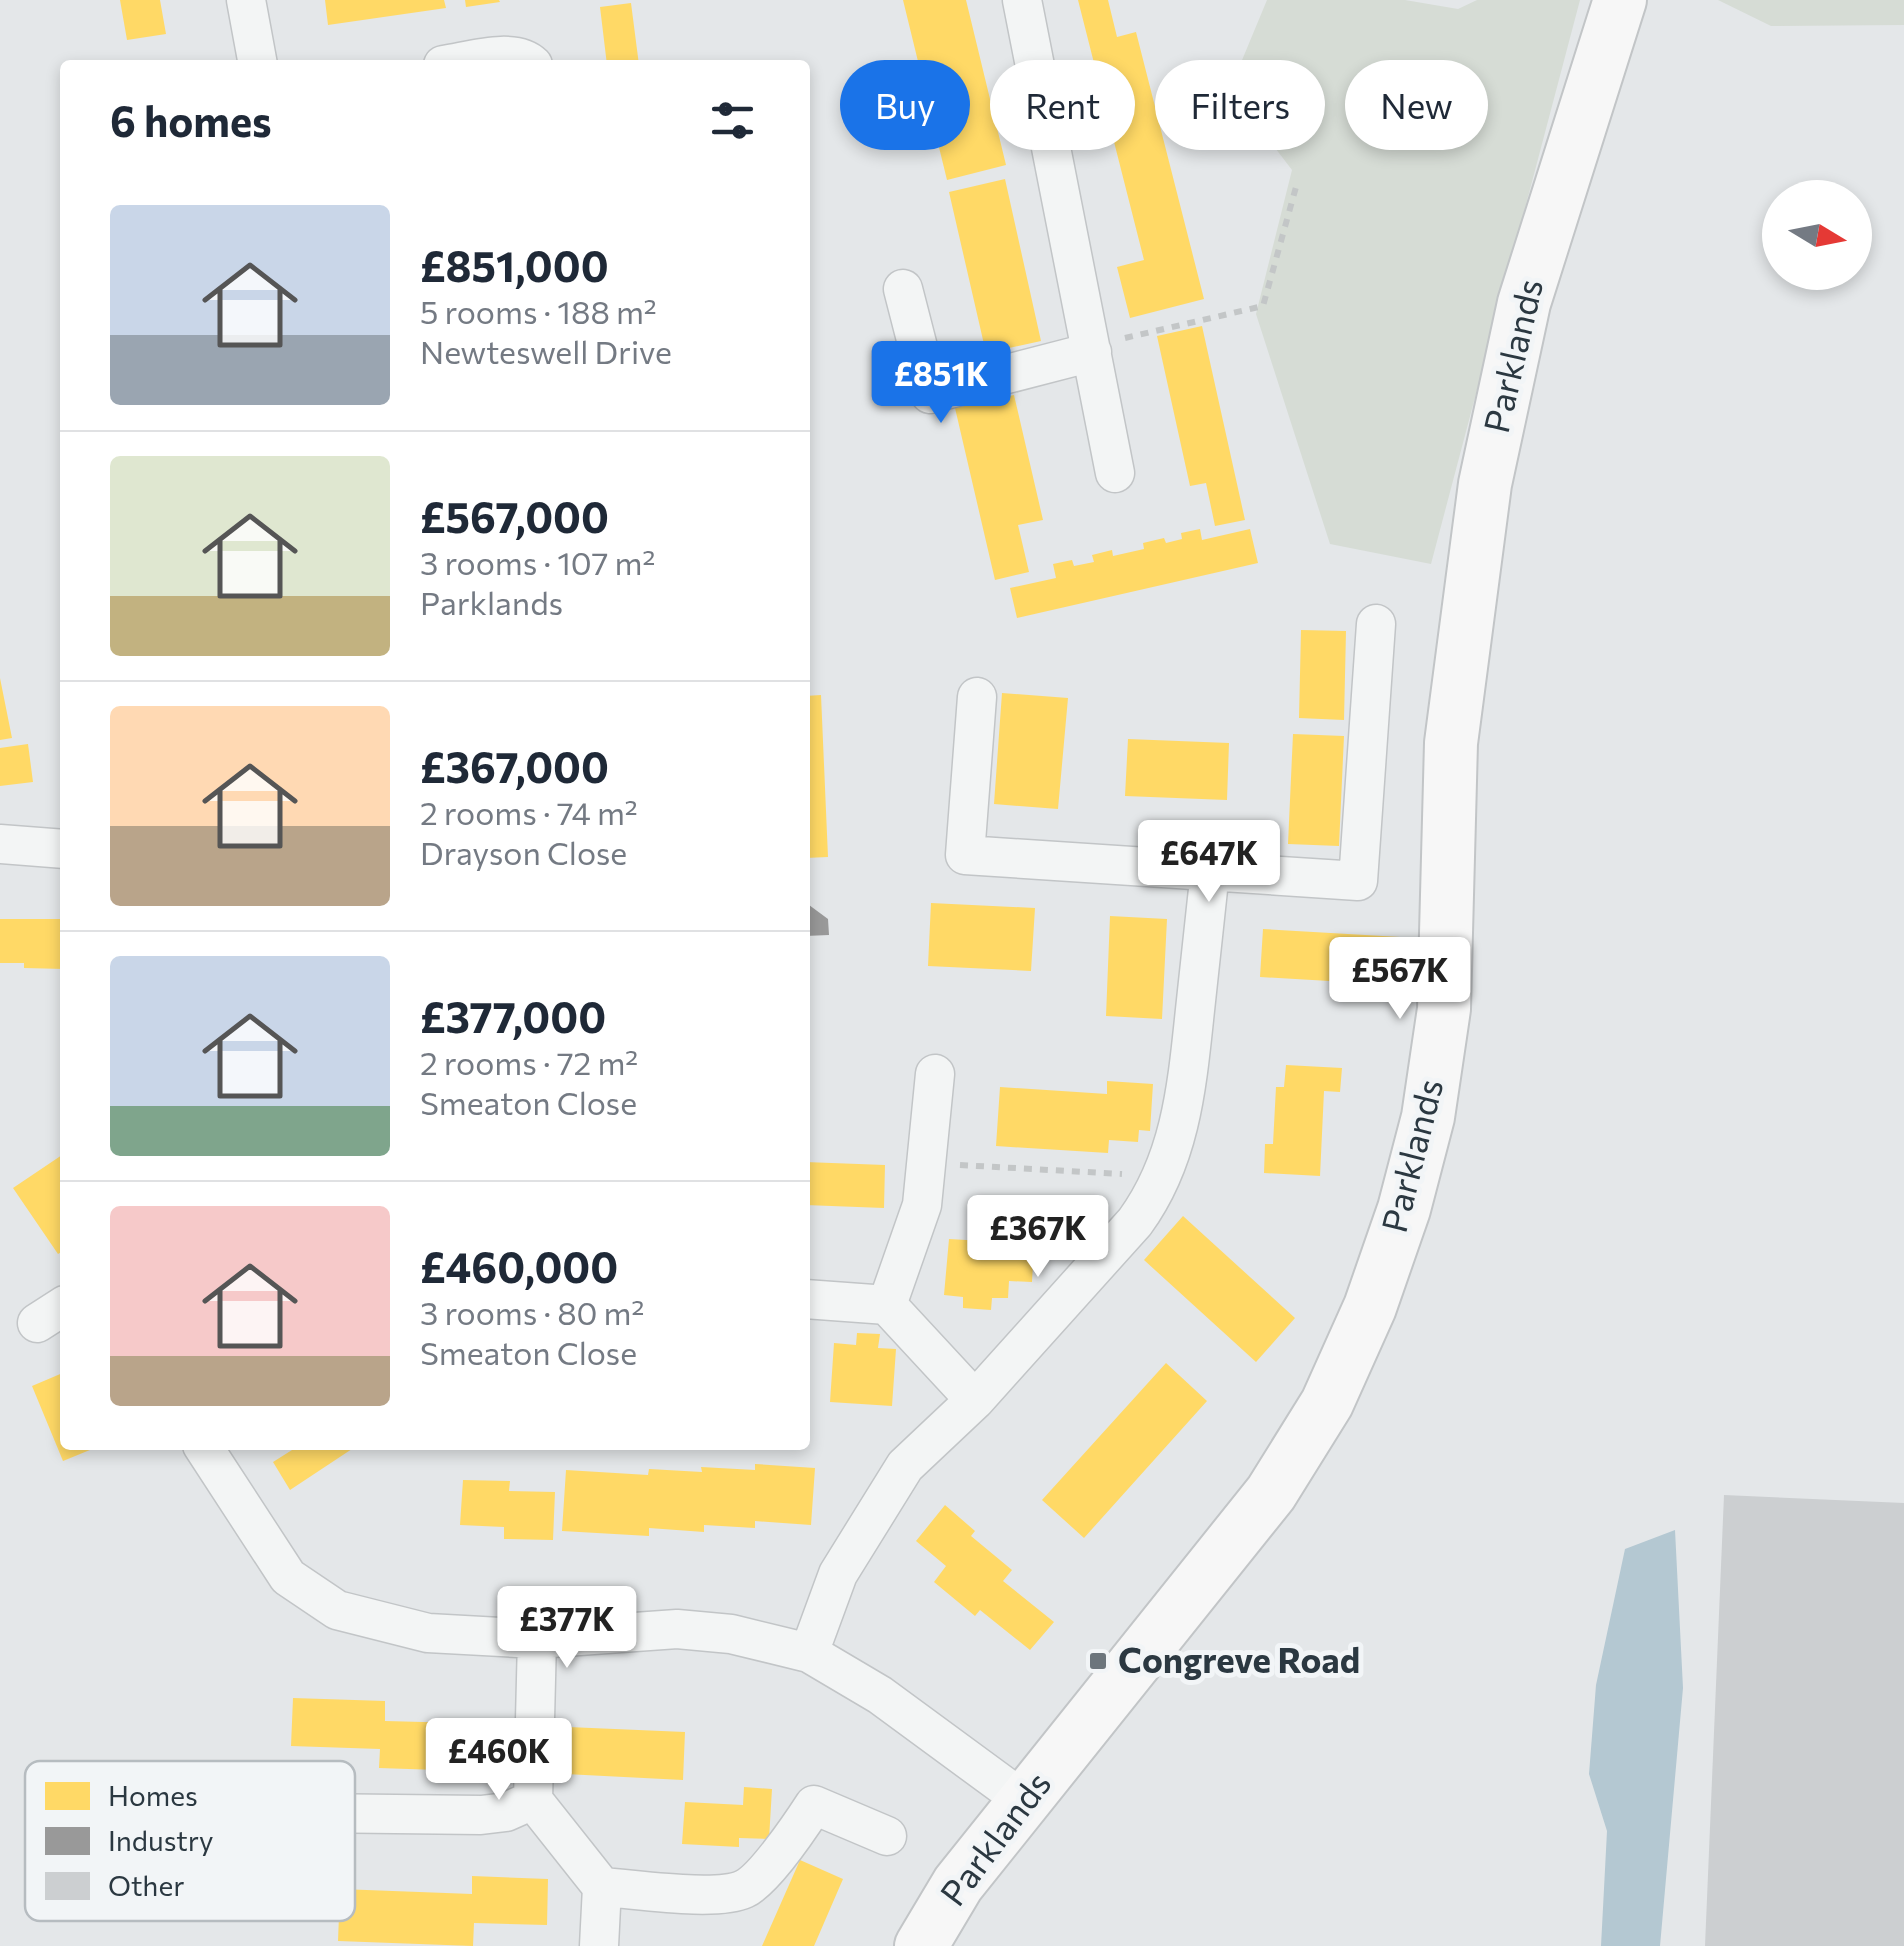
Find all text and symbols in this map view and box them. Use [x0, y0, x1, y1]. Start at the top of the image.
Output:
chip: Buy [840, 60, 970, 150]
chip: Rent [990, 60, 1135, 150]
chip: Filters [1155, 60, 1325, 150]
chip: New [1345, 60, 1488, 150]
icon: filters [705, 93, 760, 148]
text: 6 homes [110, 94, 272, 146]
north arrow [1762, 180, 1872, 290]
map controls [1762, 180, 1872, 290]
text: £851,000 [420, 239, 609, 291]
icon: home [190, 245, 310, 365]
street label: Parklands [1473, 274, 1550, 437]
text: 5 rooms · 188 m² [420, 291, 657, 331]
text: Newteswell Drive [420, 331, 672, 371]
pin: £851K [871, 341, 1011, 426]
text: £851K [894, 353, 988, 393]
text: £567,000 [420, 490, 609, 542]
icon: home [190, 496, 310, 616]
text: 3 rooms · 107 m² [420, 542, 655, 582]
text: Parklands [420, 582, 563, 622]
text: £367,000 [420, 740, 609, 792]
icon: home [190, 746, 310, 866]
text: 2 rooms · 74 m² [420, 792, 638, 832]
pin: £647K [1139, 820, 1279, 905]
text: Drayson Close [420, 832, 627, 872]
text: £647K [1160, 832, 1258, 872]
pin: £567K [1330, 937, 1470, 1022]
text: £567K [1351, 949, 1449, 989]
text: £377,000 [420, 990, 606, 1042]
icon: home [190, 996, 310, 1116]
text: 2 rooms · 72 m² [420, 1042, 638, 1082]
street label: Parklands [1371, 1074, 1450, 1237]
text: Smeaton Close [420, 1082, 637, 1122]
pin: £367K [968, 1195, 1108, 1280]
text: £367K [989, 1207, 1087, 1247]
text: £460,000 [420, 1240, 618, 1292]
icon: home [190, 1246, 310, 1366]
text: 3 rooms · 80 m² [420, 1292, 644, 1332]
text: Smeaton Close [420, 1332, 637, 1372]
pin: £377K [497, 1586, 637, 1671]
text: £377K [519, 1598, 615, 1638]
place label: Congreve Road [1118, 1637, 1360, 1680]
marker: Congreve Road [1087, 1650, 1109, 1672]
pin: £460K [429, 1718, 569, 1803]
text: £460K [448, 1730, 550, 1770]
legend [25, 1761, 355, 1921]
street label: Parklands [930, 1762, 1058, 1913]
text: Homes [108, 1778, 198, 1812]
text: Industry [108, 1823, 214, 1857]
text: Other [108, 1868, 184, 1902]

